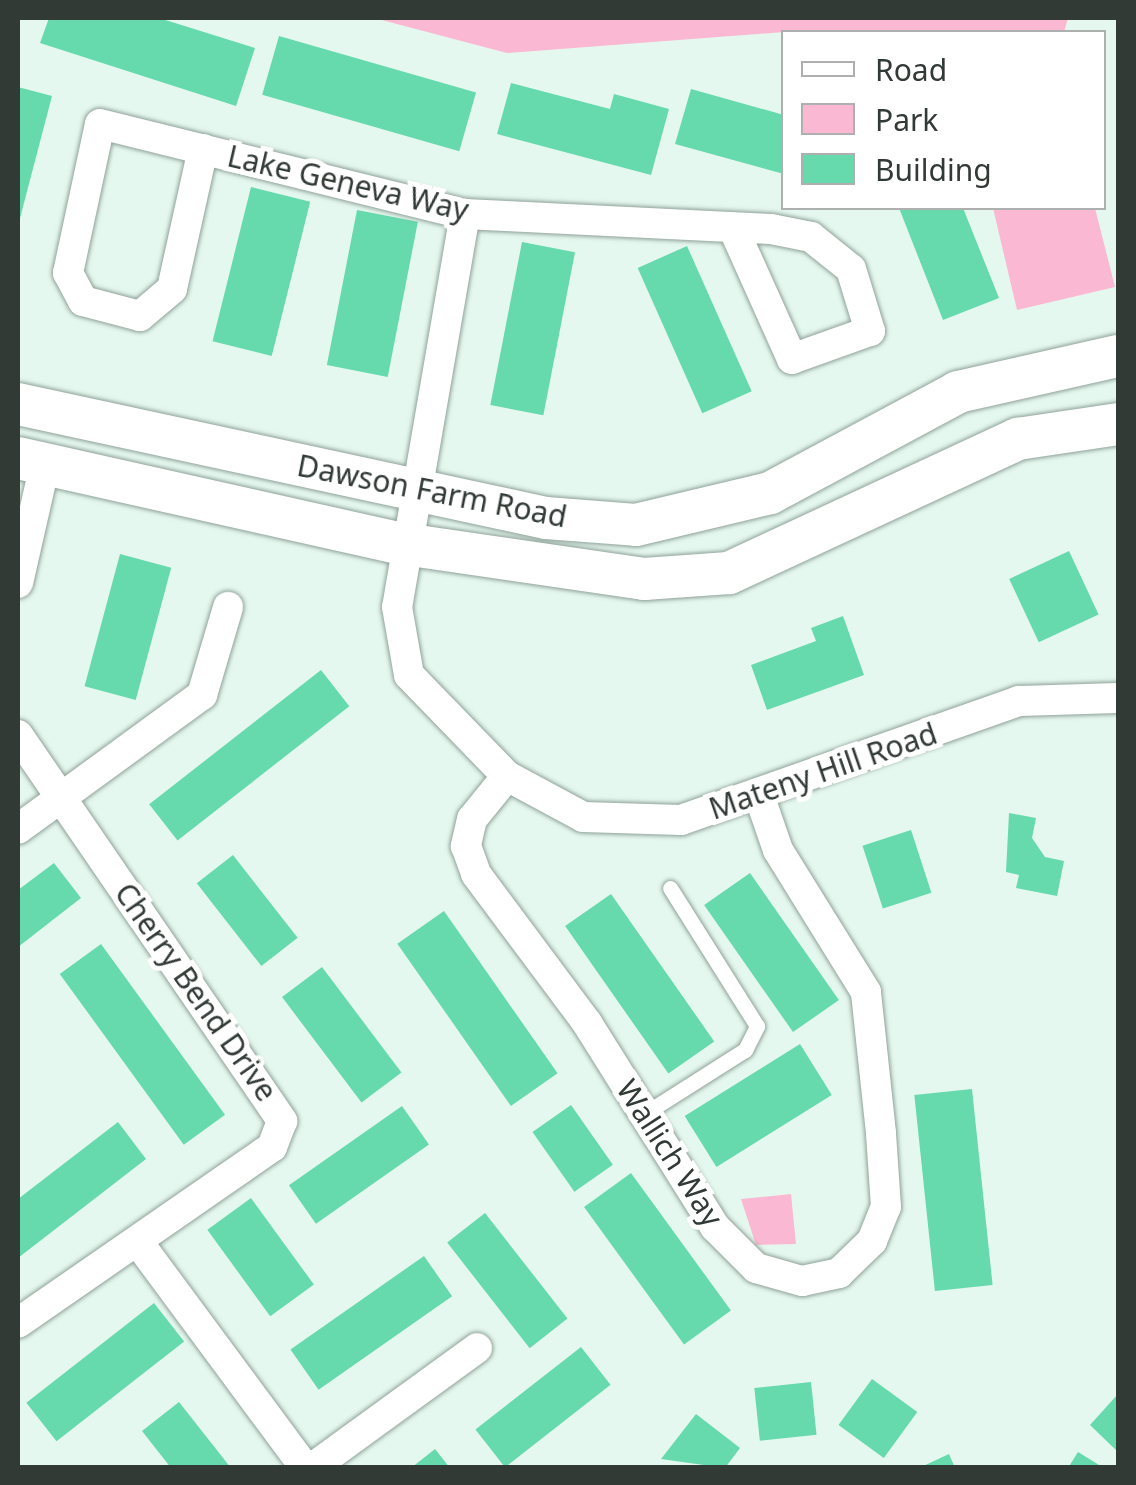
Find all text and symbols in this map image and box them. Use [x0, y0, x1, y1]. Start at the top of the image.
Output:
legend [781, 30, 1106, 210]
text: Road [875, 49, 947, 90]
text: Park [875, 99, 938, 140]
street label: Lake Geneva Way [224, 138, 472, 228]
text: Building [875, 149, 992, 190]
street label: Dawson Farm Road [294, 447, 570, 535]
street label: Mateny Hill Road [704, 715, 942, 827]
street label: Cherry Bend Drive [107, 876, 285, 1108]
street label: Wallich Way [609, 1073, 731, 1233]

